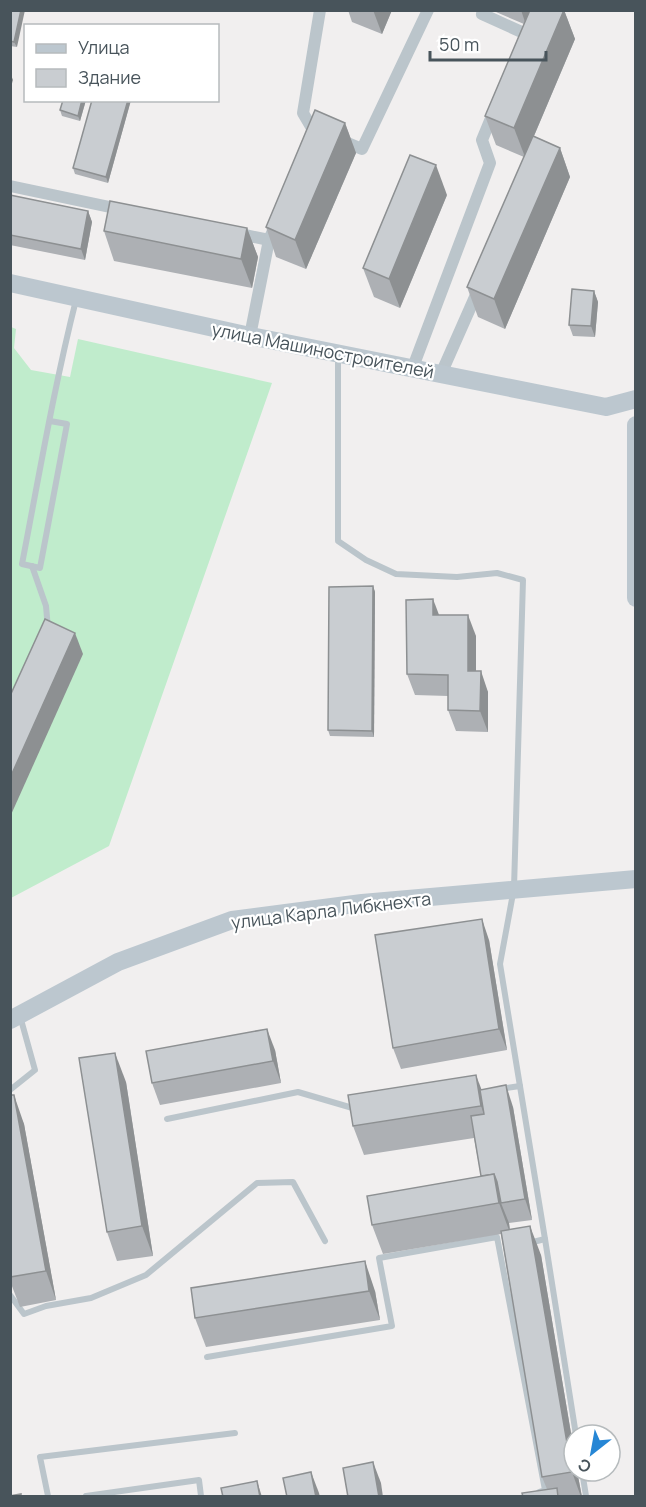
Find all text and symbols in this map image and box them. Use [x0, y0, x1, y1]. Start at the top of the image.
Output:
legend [24, 24, 219, 102]
scale bar [430, 24, 546, 62]
text: 50 m [439, 32, 479, 56]
text: Улица [78, 35, 130, 59]
text: Здание [78, 65, 141, 89]
street label: улица Машиностроителей [210, 317, 436, 383]
street label: улица Карла Либкнехта [230, 886, 432, 934]
north arrow [562, 1423, 622, 1483]
text: С [573, 1453, 595, 1478]

